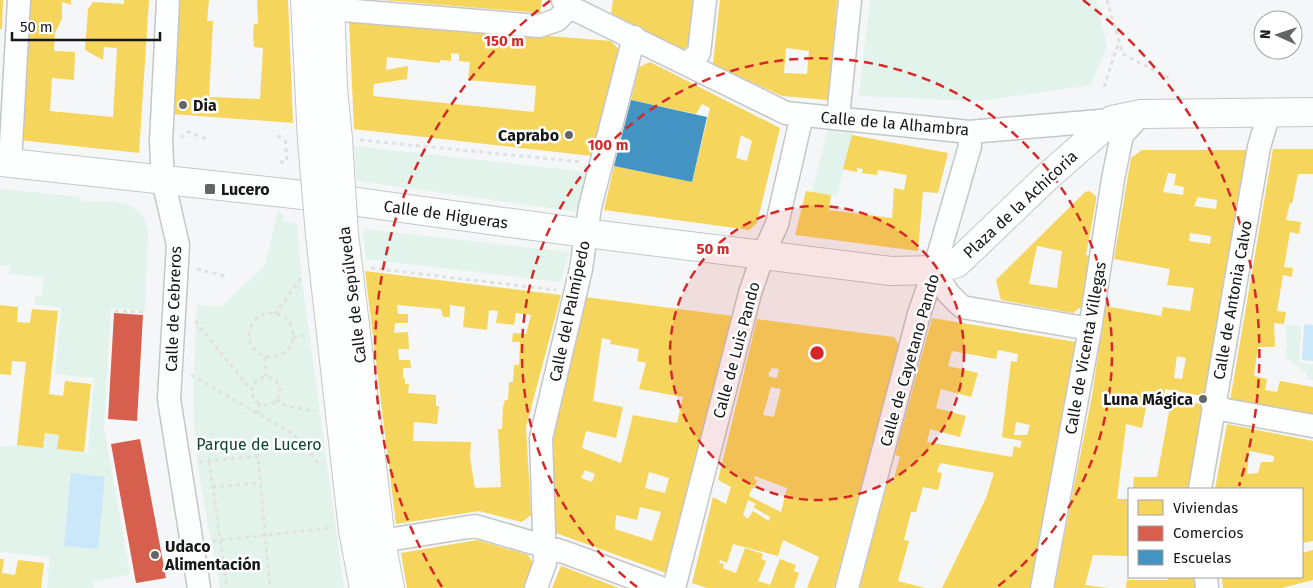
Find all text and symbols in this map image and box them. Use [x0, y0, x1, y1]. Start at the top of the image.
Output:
scale bar [12, 10, 160, 42]
north arrow [1253, 10, 1303, 60]
text: 50 m [20, 18, 53, 36]
text: N [1257, 29, 1274, 39]
text: 150 m [484, 32, 524, 50]
place label: Dia [193, 96, 217, 115]
marker: Dia [177, 99, 189, 111]
street label: Calle de la Alhambra [820, 108, 970, 139]
place label: Caprabo [498, 126, 559, 145]
marker: Caprabo [563, 129, 575, 141]
text: 100 m [588, 136, 628, 154]
street label: Plaza de la Achicoria [959, 147, 1081, 262]
place label: Lucero [221, 180, 270, 199]
marker: Lucero [203, 182, 217, 196]
street label: Calle de Higueras [383, 196, 509, 233]
street label: Calle de Antonia Calvo [1209, 219, 1256, 381]
street label: Calle de Sepúlveda [335, 225, 370, 364]
street label: Calle del Palmípedo [545, 239, 594, 383]
text: 50 m [696, 240, 730, 258]
street label: Calle de Cebreros [162, 246, 185, 372]
street label: Calle de Vicenta Villegas [1061, 260, 1110, 436]
street label: Calle de Cayetano Pando [876, 272, 943, 449]
street label: Calle de Luis Pando [709, 280, 764, 421]
centre of rings [808, 344, 826, 362]
place label: Luna Mágica [1103, 390, 1193, 409]
marker: Luna Mágica [1197, 393, 1209, 405]
park label: Parque de Lucero [196, 435, 322, 454]
legend [1128, 488, 1303, 578]
text: Viviendas [1173, 499, 1238, 517]
text: Comercios [1173, 524, 1243, 542]
place label: Udaco Alimentación [164, 537, 261, 574]
marker: Udaco Alimentación [149, 549, 161, 561]
text: Escuelas [1173, 549, 1231, 567]

